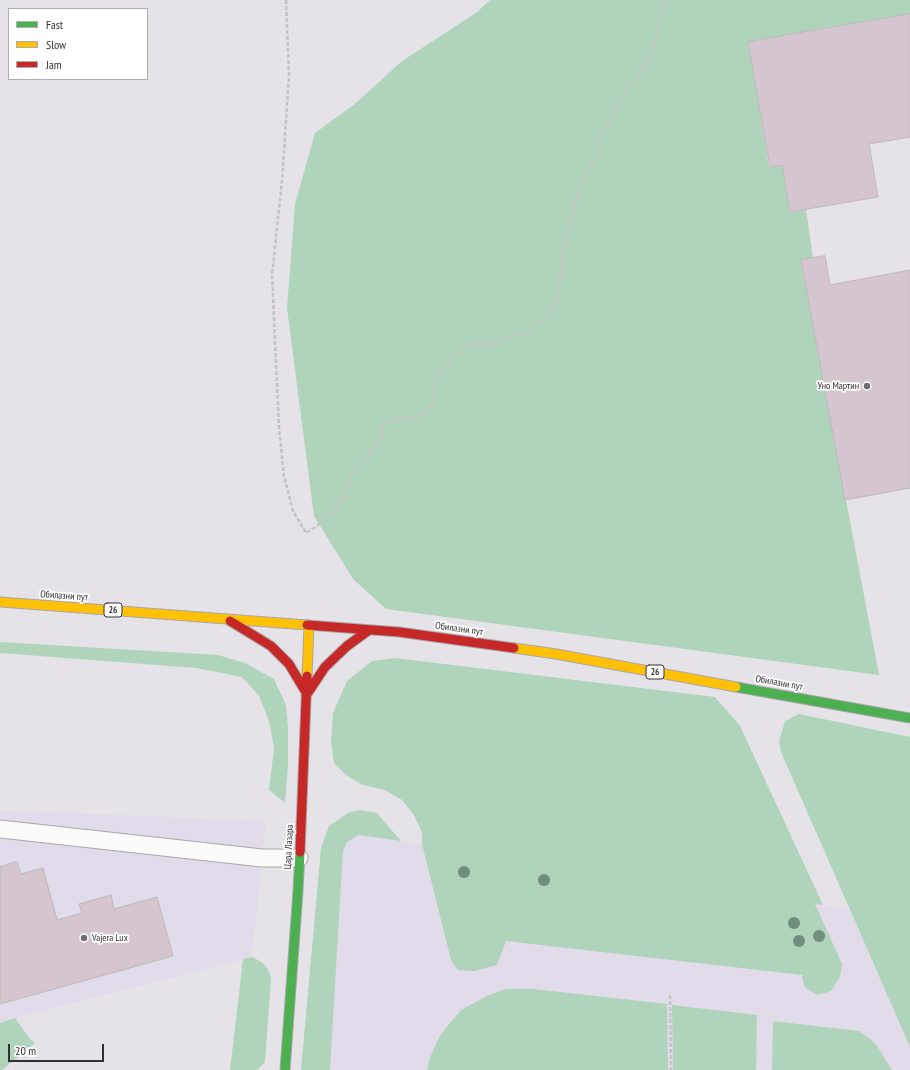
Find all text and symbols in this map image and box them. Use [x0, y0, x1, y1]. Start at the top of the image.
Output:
legend [8, 8, 148, 80]
text: Fast [46, 17, 63, 32]
text: Slow [46, 37, 66, 52]
text: Jam [46, 57, 62, 72]
place label: Уно Мартин [818, 380, 859, 392]
marker: Уно Мартин [862, 381, 872, 391]
street label: Обилазни пут [40, 588, 88, 604]
road number: 26 [104, 603, 122, 617]
street label: Обилазни пут [434, 620, 484, 638]
road number: 26 [646, 665, 664, 679]
street label: Обилазни пут [754, 673, 804, 693]
street label: Цара Лазара [282, 824, 296, 870]
place label: Vajera Lux [92, 932, 128, 944]
marker: Vajera Lux [79, 933, 89, 943]
scale bar [10, 1036, 106, 1062]
text: 20 m [15, 1043, 36, 1058]

